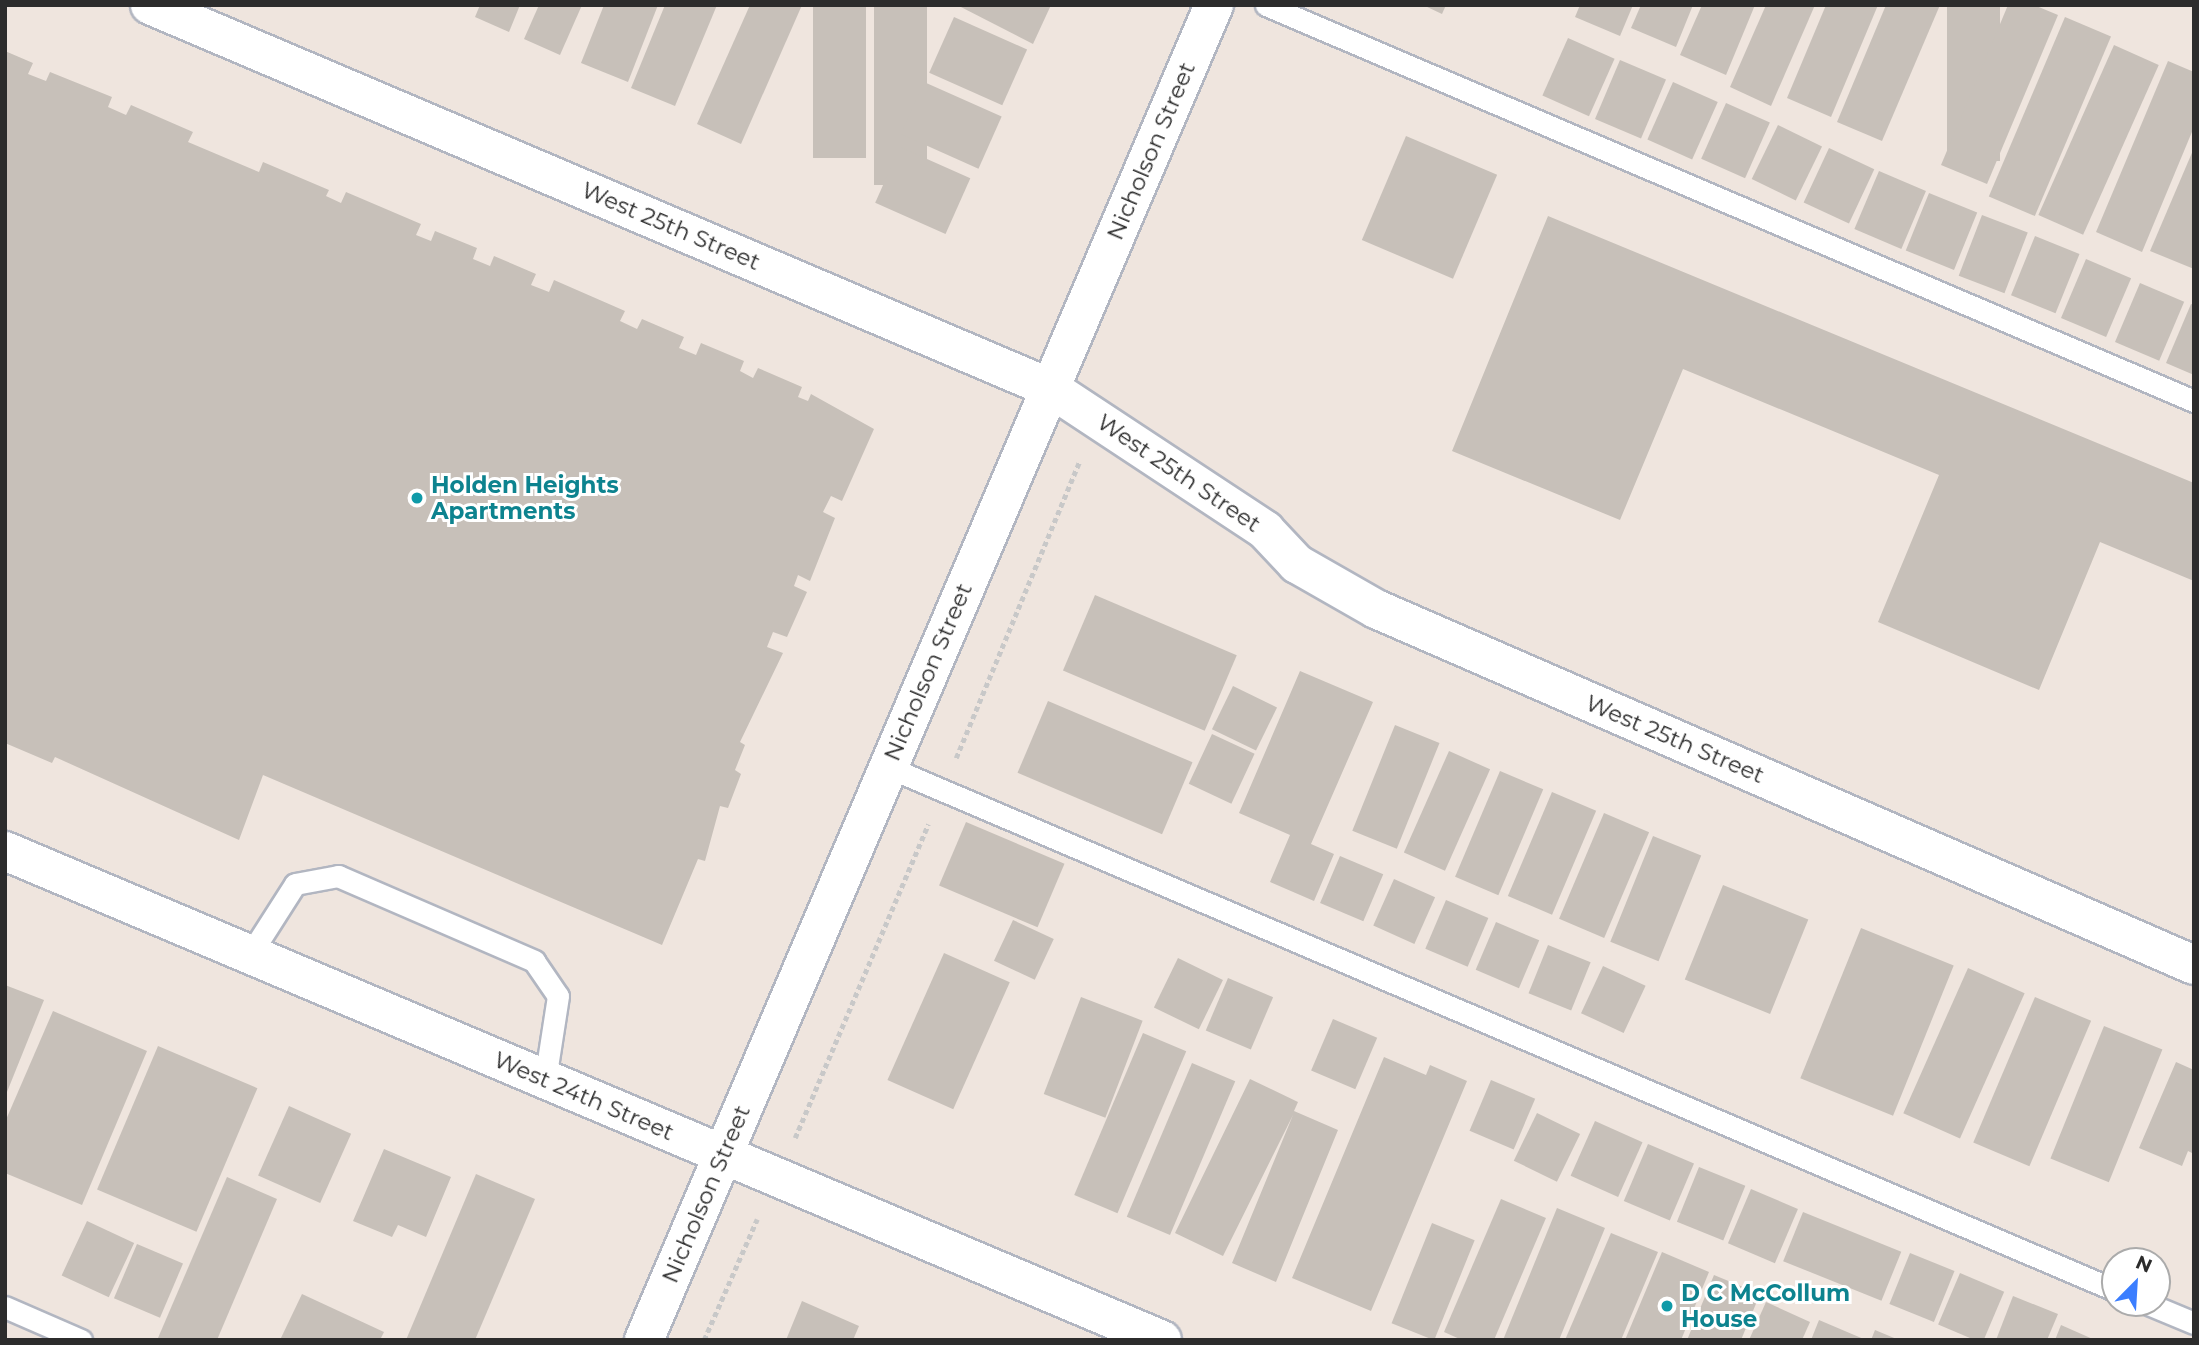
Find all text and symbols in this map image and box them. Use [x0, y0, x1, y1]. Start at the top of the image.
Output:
street label: Nicholson Street [1101, 58, 1201, 244]
street label: West 25th Street [578, 176, 764, 276]
street label: West 25th Street [1092, 408, 1266, 538]
place label: Holden Heights Apartments [431, 471, 619, 525]
marker: Holden Heights Apartments [409, 490, 425, 506]
street label: Nicholson Street [878, 579, 978, 765]
street label: West 25th Street [1582, 689, 1768, 789]
street label: West 24th Street [490, 1046, 678, 1146]
street label: Nicholson Street [656, 1101, 756, 1287]
north arrow [2101, 1247, 2171, 1317]
text: N [2132, 1251, 2156, 1278]
place label: D C McCollum House [1681, 1279, 1850, 1333]
marker: D C McCollum House [1659, 1298, 1675, 1314]

